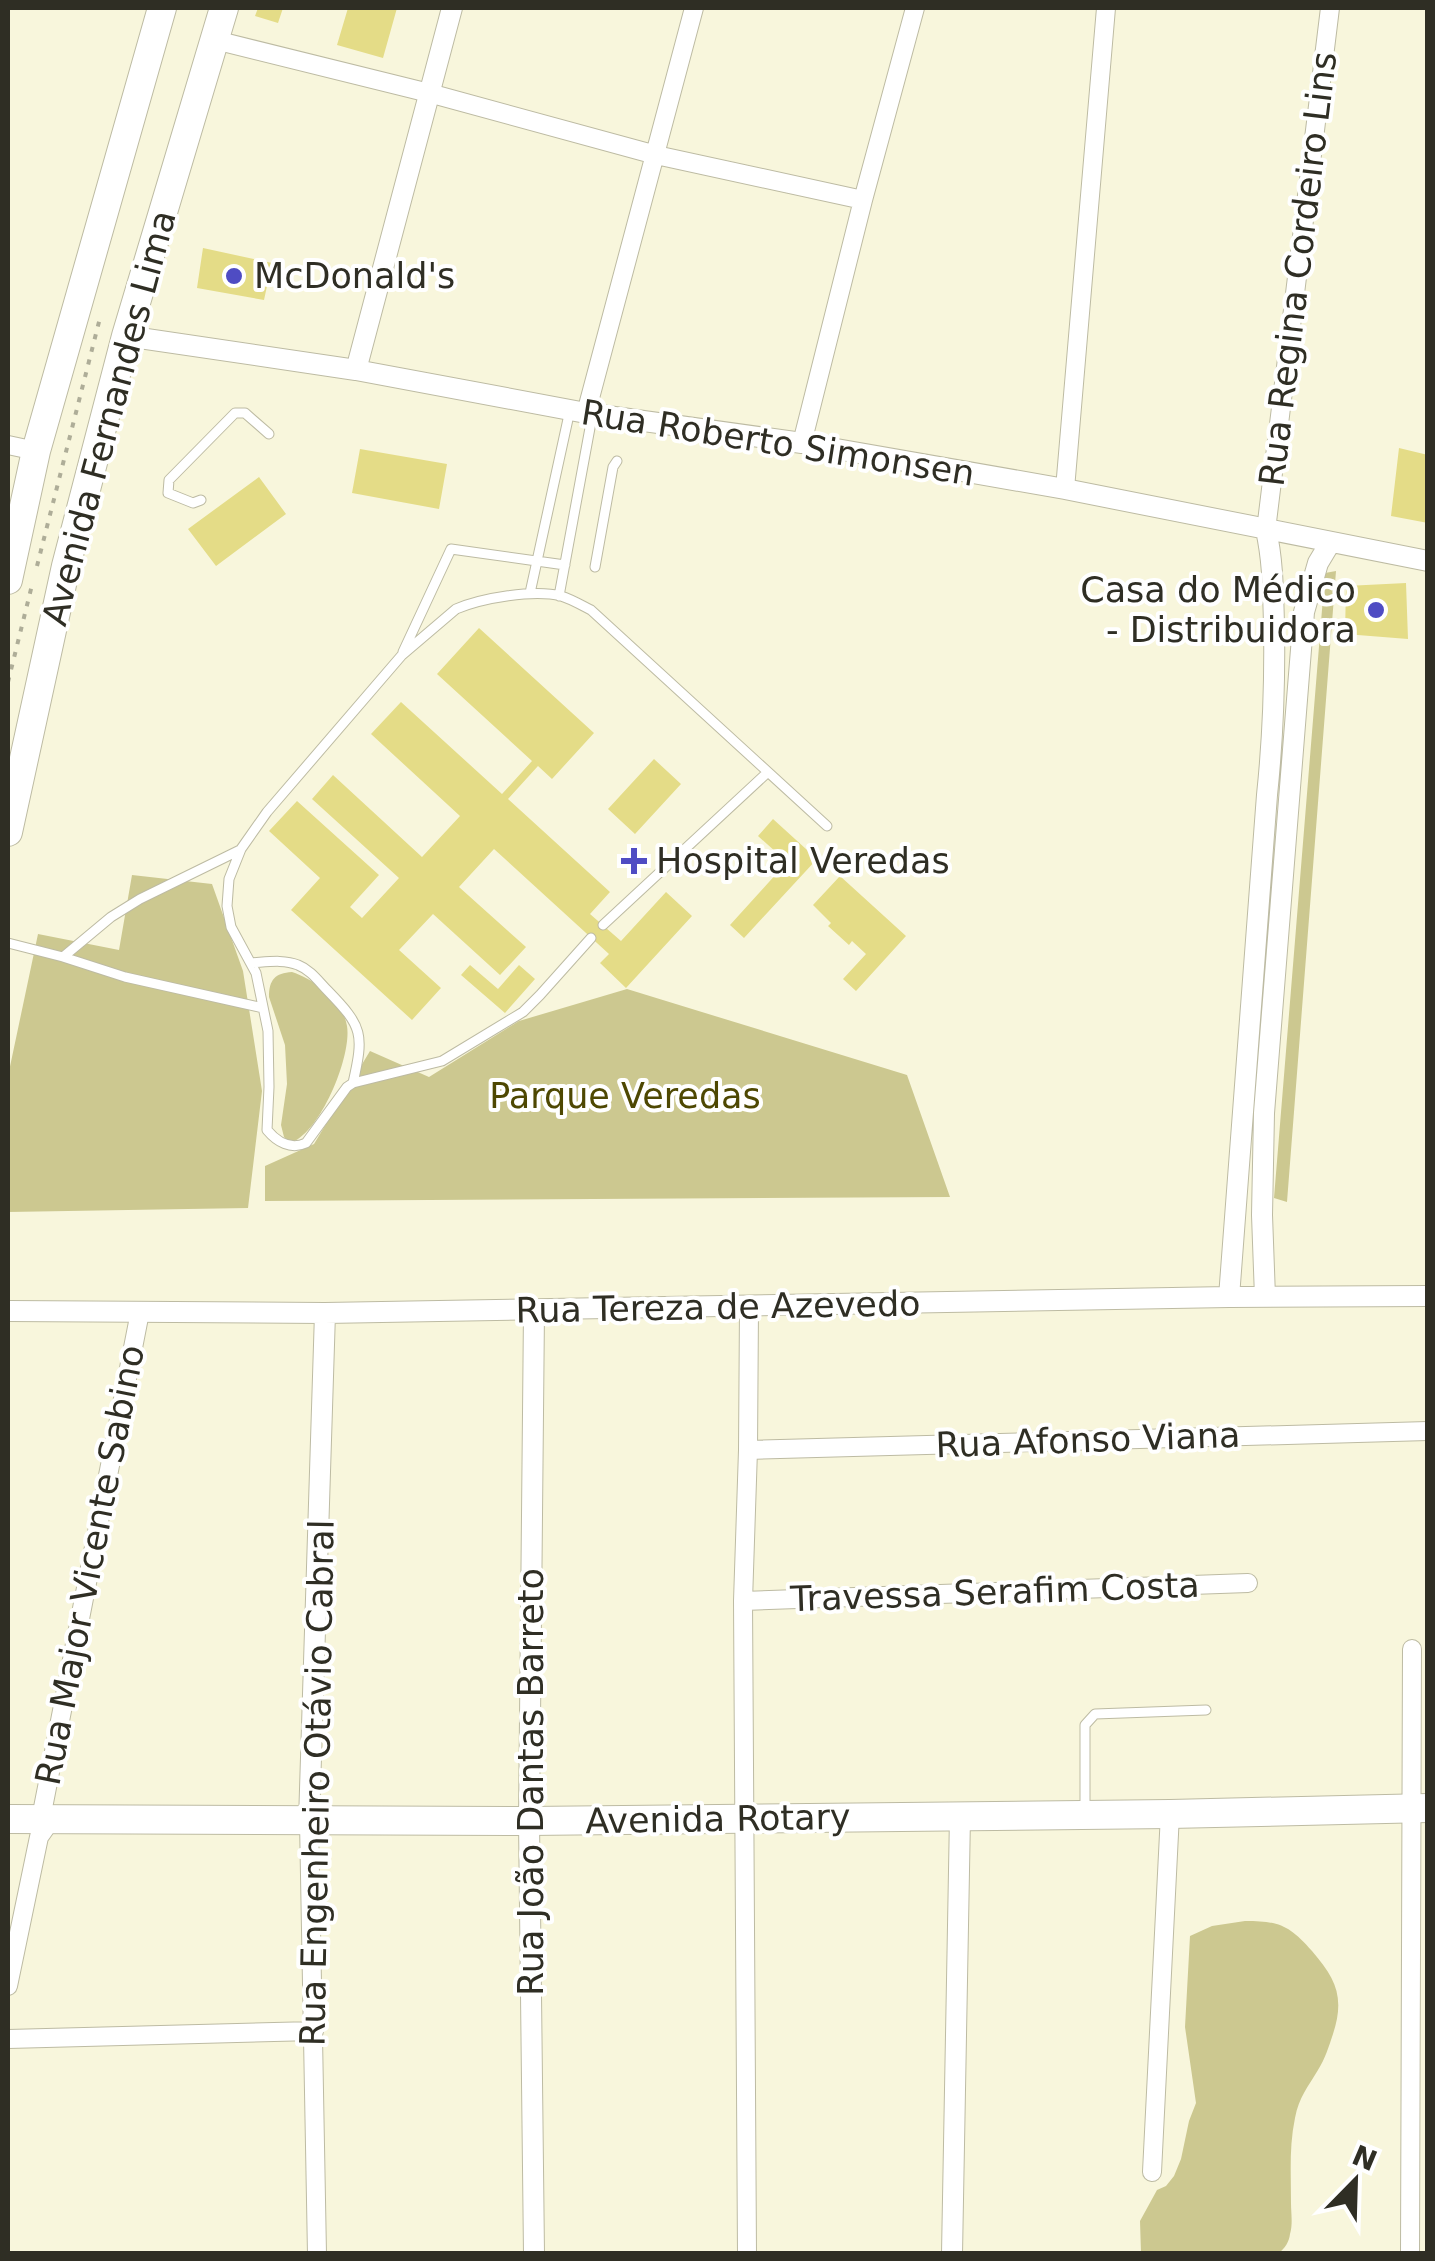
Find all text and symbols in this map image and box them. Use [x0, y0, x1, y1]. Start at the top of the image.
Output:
street label: Rua Regina Cordeiro Lins [1251, 49, 1345, 489]
street label: Avenida Fernandes Lima [34, 206, 184, 630]
place label: McDonald's [254, 256, 455, 296]
marker: McDonald's [223, 265, 245, 287]
street label: Rua Roberto Simonsen [578, 392, 978, 494]
place label: Casa do Médico - Distribuidora [1080, 570, 1356, 650]
marker: Casa do Médico - Distribuidora [1365, 599, 1387, 621]
place label: Hospital Veredas [656, 841, 950, 881]
marker: Hospital Veredas [621, 848, 647, 874]
park label: Parque Veredas [489, 1076, 761, 1116]
street label: Rua Tereza de Azevedo [515, 1283, 921, 1331]
street label: Rua Major Vicente Sabino [28, 1342, 152, 1788]
street label: Rua Afonso Viana [935, 1415, 1241, 1465]
street label: Rua Engenheiro Otávio Cabral [292, 1519, 342, 2047]
street label: Travessa Serafim Costa [789, 1565, 1200, 1619]
street label: Rua João Dantas Barreto [511, 1568, 551, 1996]
street label: Avenida Rotary [585, 1797, 851, 1841]
north arrow [1305, 2131, 1405, 2231]
text: N [1347, 2139, 1382, 2178]

